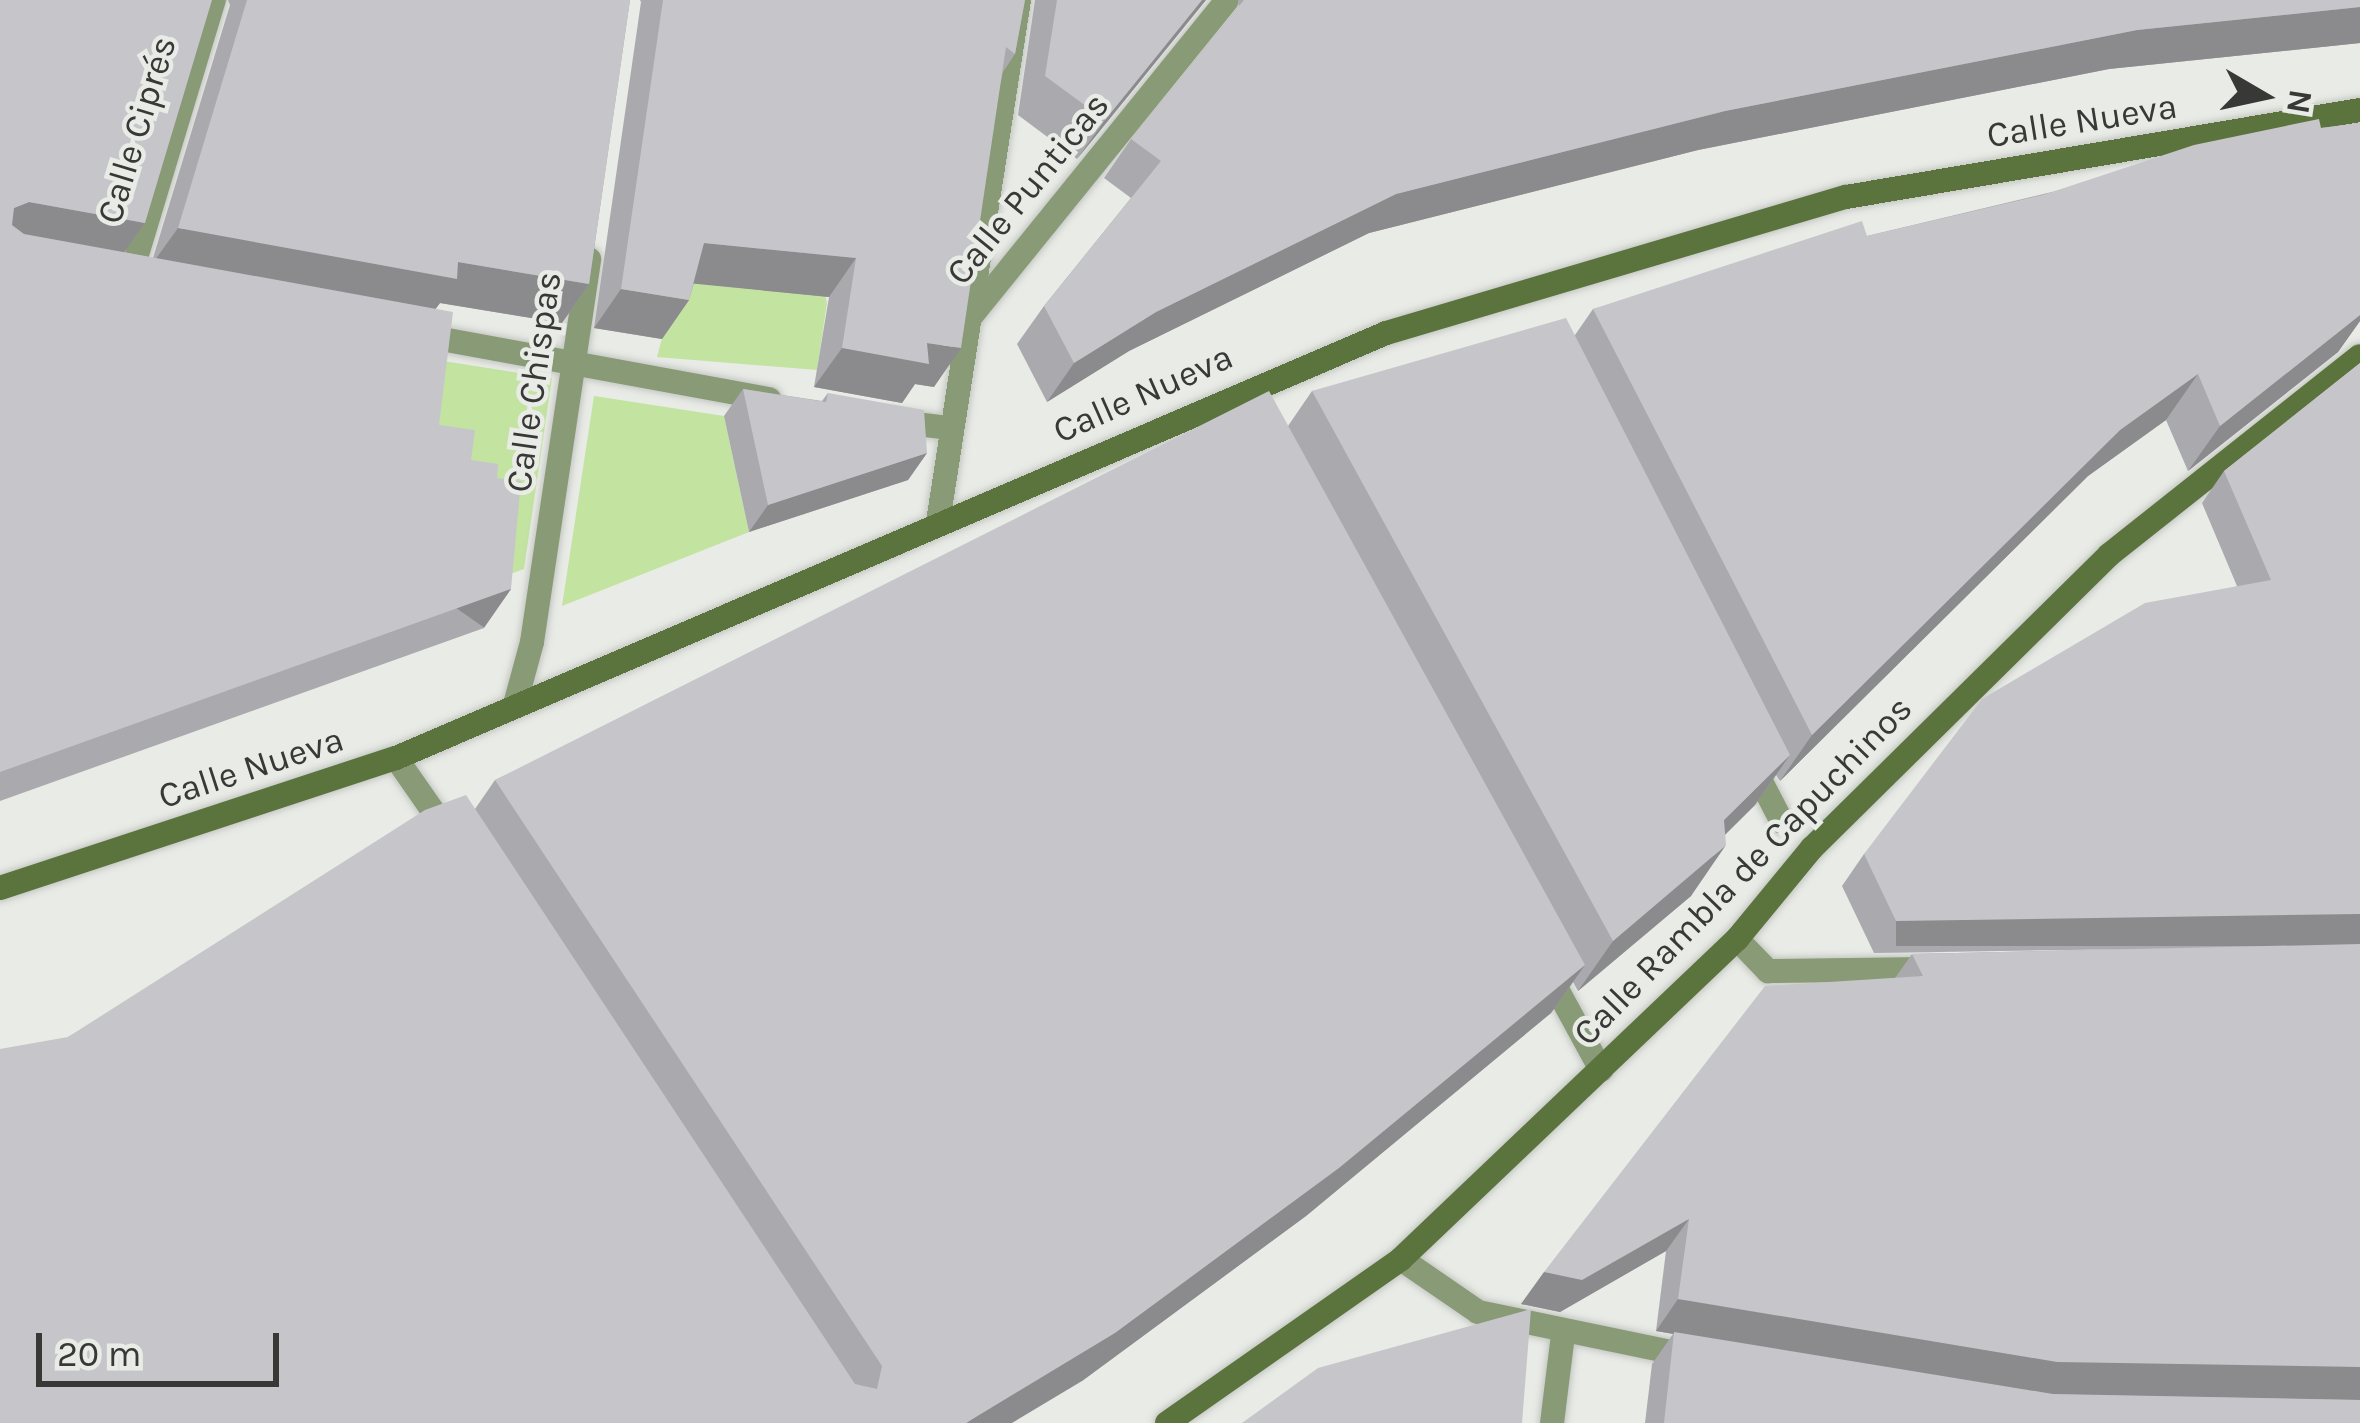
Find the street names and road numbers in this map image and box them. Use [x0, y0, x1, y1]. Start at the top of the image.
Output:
street label: Calle Ciprés [88, 31, 186, 229]
street label: Calle Punticas [938, 84, 1118, 294]
street label: Calle Nueva [1984, 85, 2180, 157]
street label: Calle Chispas [497, 269, 571, 495]
street label: Calle Nueva [1047, 335, 1239, 453]
street label: Calle Rambla de Capuchinos [1565, 687, 1921, 1055]
street label: Calle Nueva [153, 718, 349, 818]

